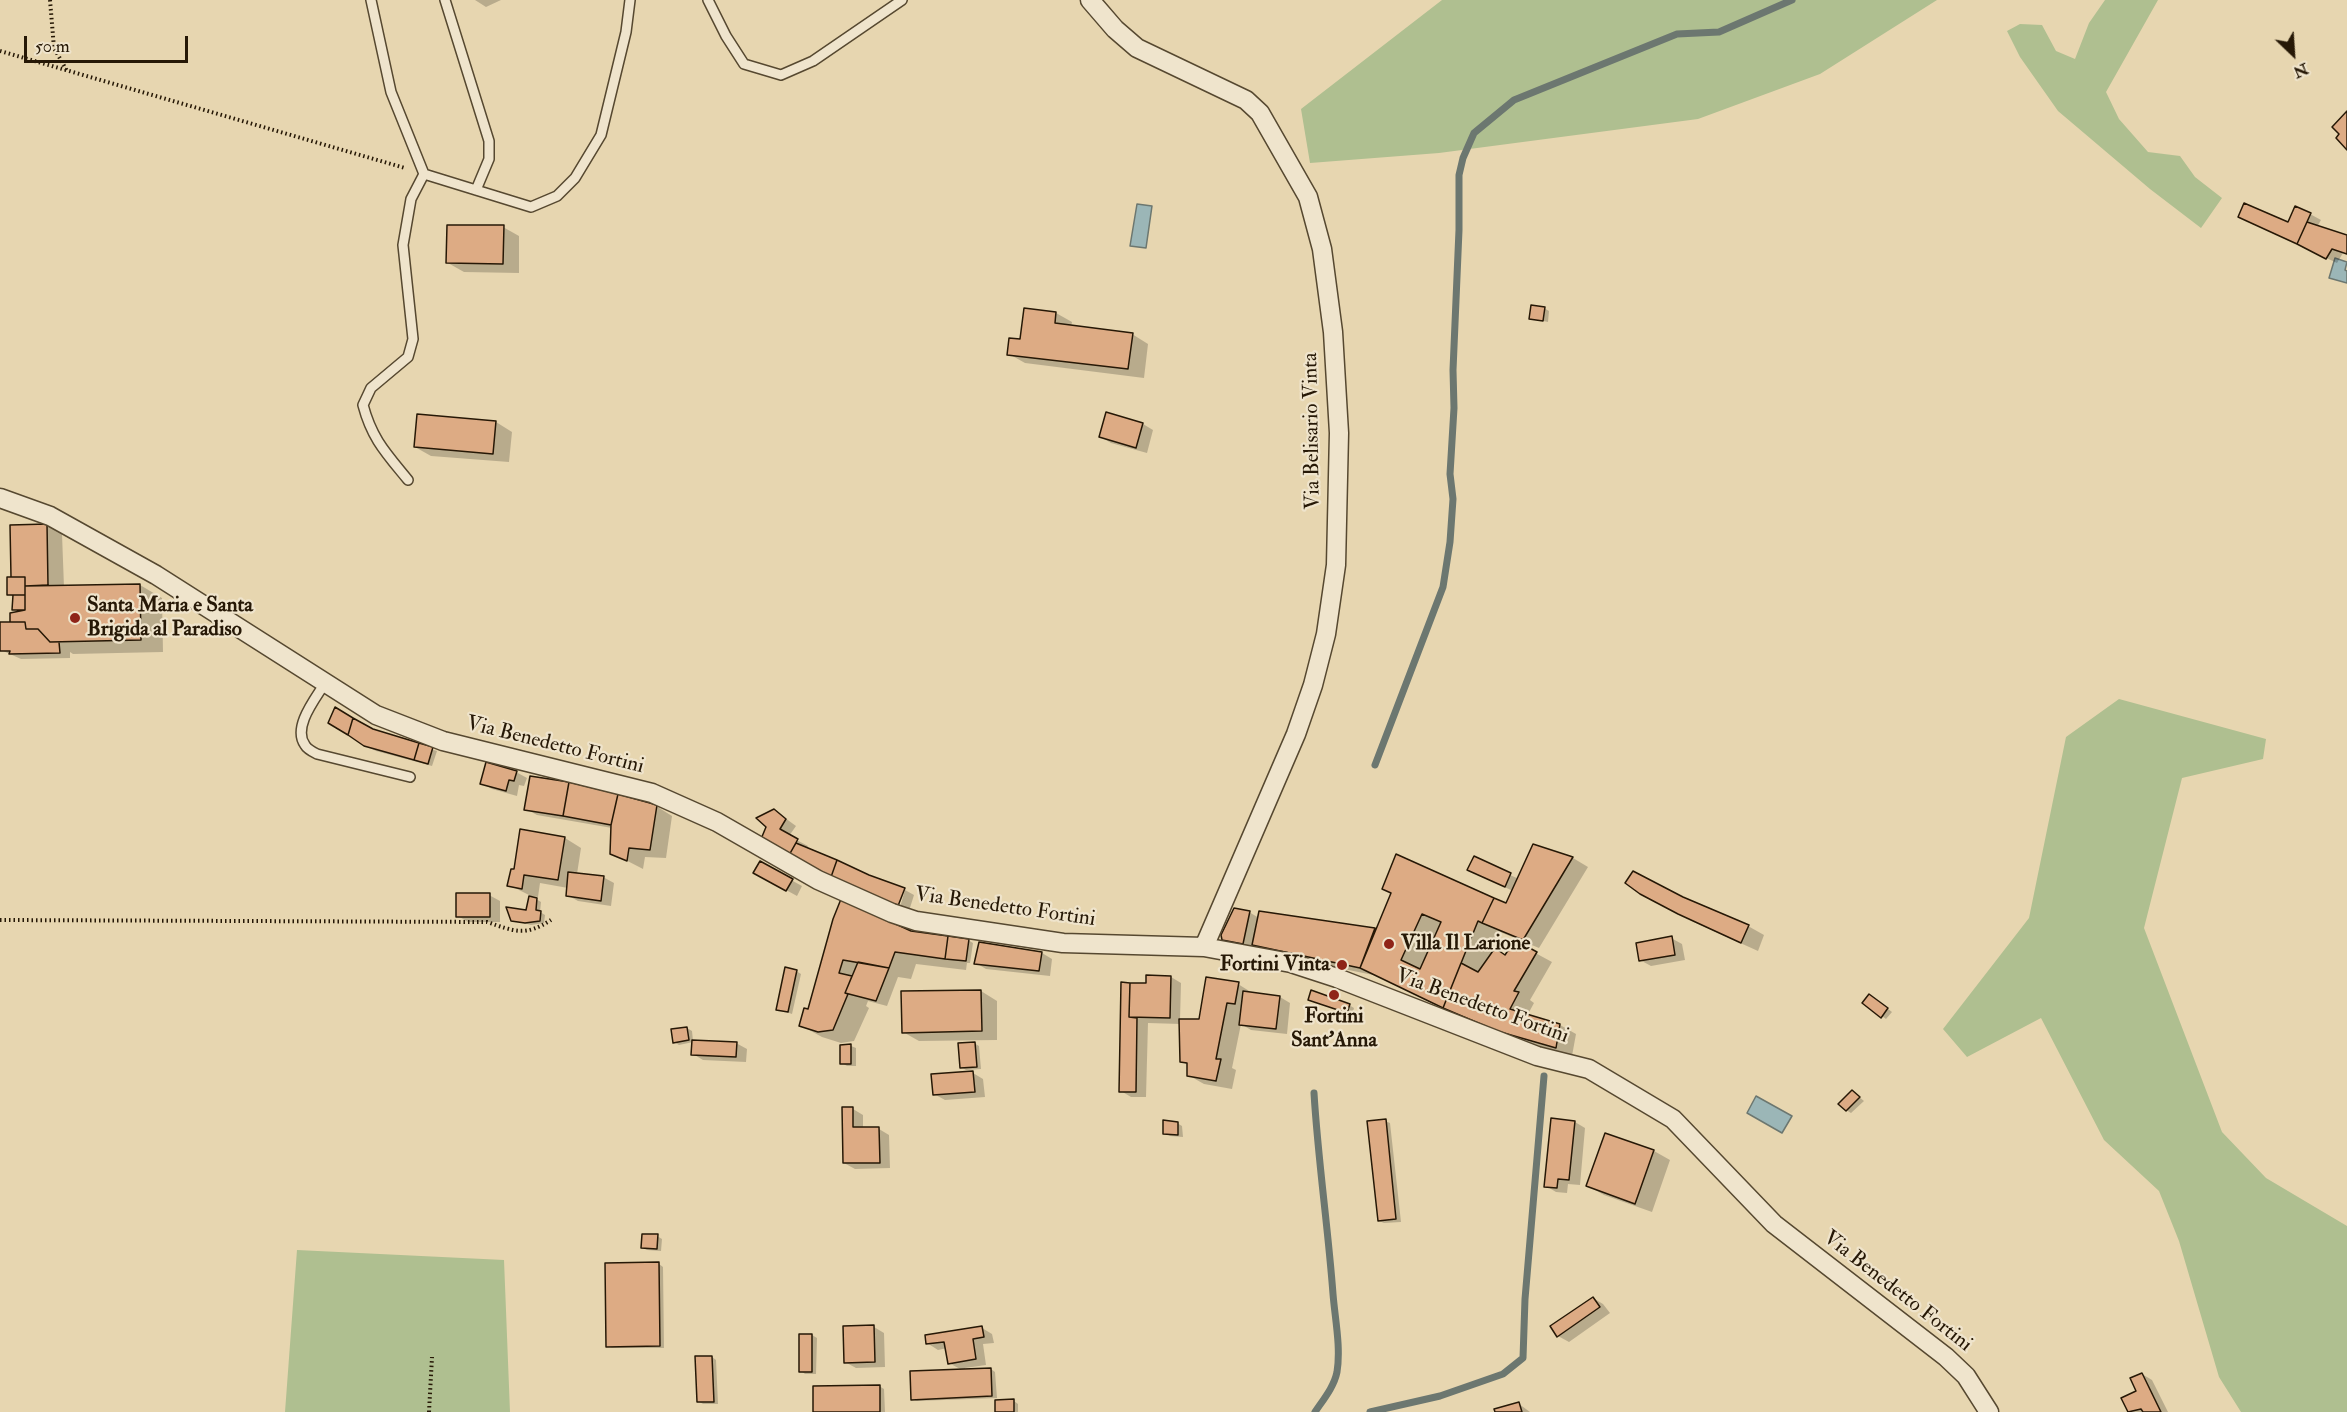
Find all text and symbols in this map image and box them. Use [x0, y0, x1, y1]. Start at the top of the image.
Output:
scale bar [27, 24, 190, 62]
north arrow [2263, 24, 2323, 84]
text: 50 m [35, 35, 70, 58]
text: N [2290, 58, 2311, 82]
street label: Via Belisario Vinta [1299, 352, 1327, 510]
place label: Santa Maria e Santa Brigida al Paradiso [87, 593, 253, 643]
marker: Santa Maria e Santa Brigida al Paradiso [68, 611, 82, 625]
street label: Via Benedetto Fortini [464, 712, 646, 780]
street label: Via Benedetto Fortini [913, 883, 1097, 933]
place label: Villa Il Larione [1401, 931, 1530, 957]
marker: Villa Il Larione [1382, 937, 1396, 951]
place label: Fortini Vinta [1220, 952, 1330, 978]
marker: Fortini Vinta [1335, 958, 1349, 972]
street label: Via Benedetto Fortini [1392, 964, 1572, 1050]
marker: Fortini Sant'Anna [1327, 988, 1341, 1002]
place label: Fortini Sant'Anna [1291, 1004, 1377, 1054]
street label: Via Benedetto Fortini [1817, 1226, 1977, 1358]

